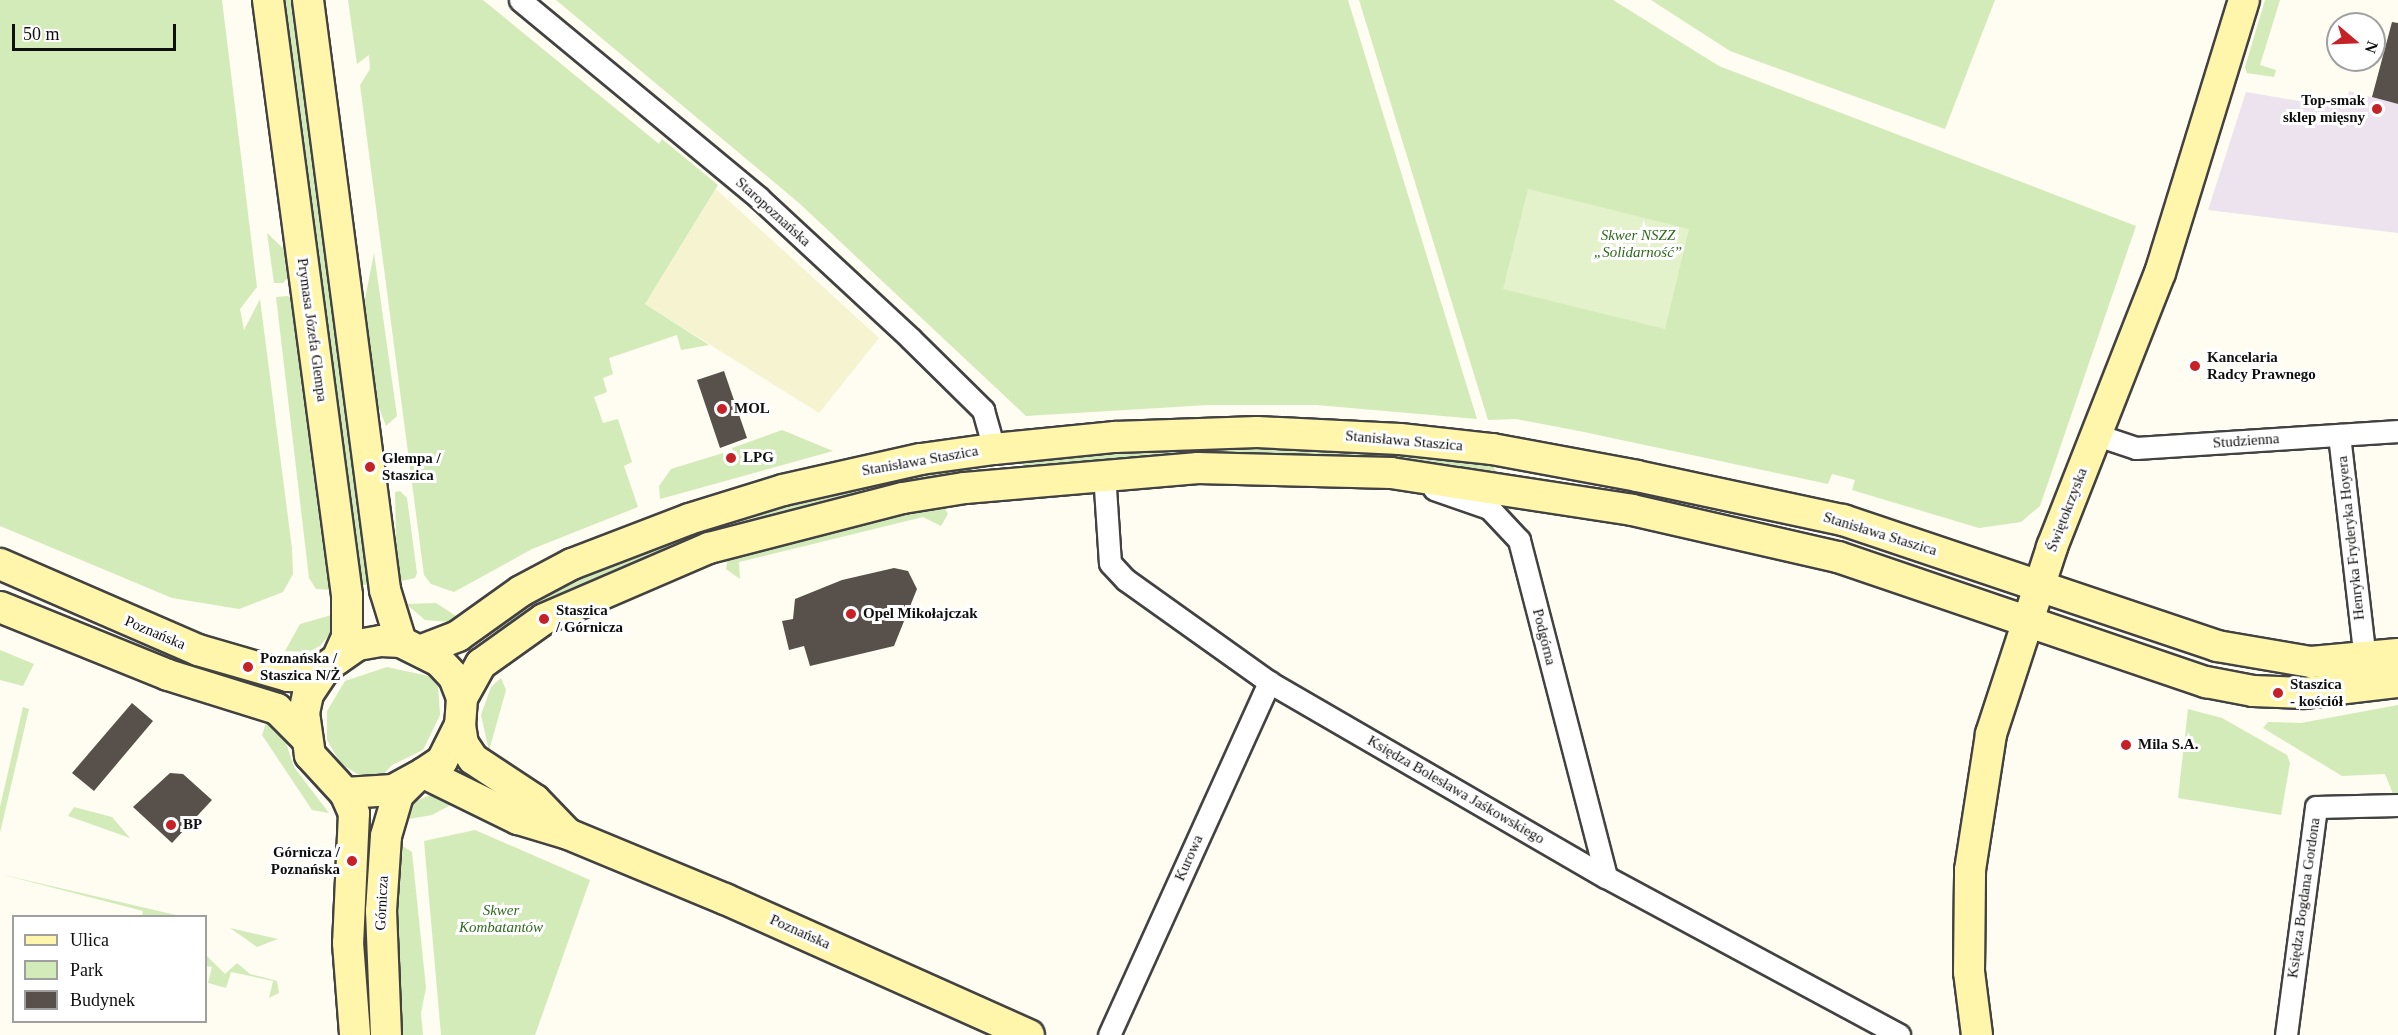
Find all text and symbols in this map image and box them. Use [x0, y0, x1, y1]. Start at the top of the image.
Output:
scale bar [15, 12, 178, 50]
north arrow [2326, 12, 2386, 72]
text: 50 m [23, 24, 60, 44]
text: N [2362, 39, 2382, 56]
place label: Top-smak sklep mięsny [2283, 91, 2365, 126]
marker: Top-smak sklep mięsny [2370, 102, 2384, 116]
street label: Staropoznańska [732, 174, 814, 250]
park label: Skwer NSZZ „Solidarność” [1594, 226, 1682, 261]
street label: Prymasa Józefa Glempa [293, 257, 331, 403]
place label: Kancelaria Radcy Prawnego [2207, 348, 2316, 383]
marker: Kancelaria Radcy Prawnego [2188, 359, 2202, 373]
place label: MOL [734, 400, 770, 418]
marker: MOL [715, 402, 729, 416]
street label: Stanisława Staszica [1344, 427, 1464, 455]
street label: Studzienna [2212, 430, 2280, 452]
street label: Stanisława Staszica [860, 442, 980, 480]
place label: Glempa / Staszica [382, 449, 441, 484]
place label: LPG [743, 449, 774, 467]
marker: LPG [724, 451, 738, 465]
street label: Henryka Fryderyka Hoyera [2333, 455, 2369, 621]
marker: Glempa / Staszica [363, 460, 377, 474]
street label: Świętokrzyska [2043, 466, 2091, 554]
street label: Stanisława Staszica [1821, 508, 1939, 560]
place label: Staszica / Górnicza [556, 601, 623, 636]
place label: Opel Mikołajczak [863, 605, 978, 623]
marker: Opel Mikołajczak [844, 607, 858, 621]
street label: Podgórna [1528, 607, 1560, 667]
street label: Poznańska [122, 612, 188, 654]
marker: Staszica / Górnicza [537, 612, 551, 626]
place label: Poznańska / Staszica N/Ż [260, 649, 340, 684]
marker: Poznańska / Staszica N/Ż [241, 660, 255, 674]
place label: Staszica - kościół [2290, 675, 2343, 710]
marker: Staszica - kościół [2271, 686, 2285, 700]
street label: Księdza Bolesława Jaśkowskiego [1364, 732, 1548, 848]
place label: Mila S.A. [2138, 736, 2198, 754]
marker: Mila S.A. [2119, 738, 2133, 752]
place label: BP [183, 816, 202, 834]
street label: Księdza Bogdana Gordona [2284, 817, 2324, 979]
marker: BP [164, 818, 178, 832]
street label: Kurowa [1171, 832, 1207, 884]
place label: Górnicza / Poznańska [271, 843, 340, 878]
marker: Górnicza / Poznańska [345, 854, 359, 868]
street label: Górnicza [372, 875, 392, 931]
park label: Skwer Kombatantów [459, 901, 543, 936]
street label: Poznańska [767, 911, 833, 953]
legend [12, 915, 207, 1023]
text: Ulica [70, 930, 109, 950]
text: Park [70, 960, 103, 980]
text: Budynek [70, 990, 135, 1010]

